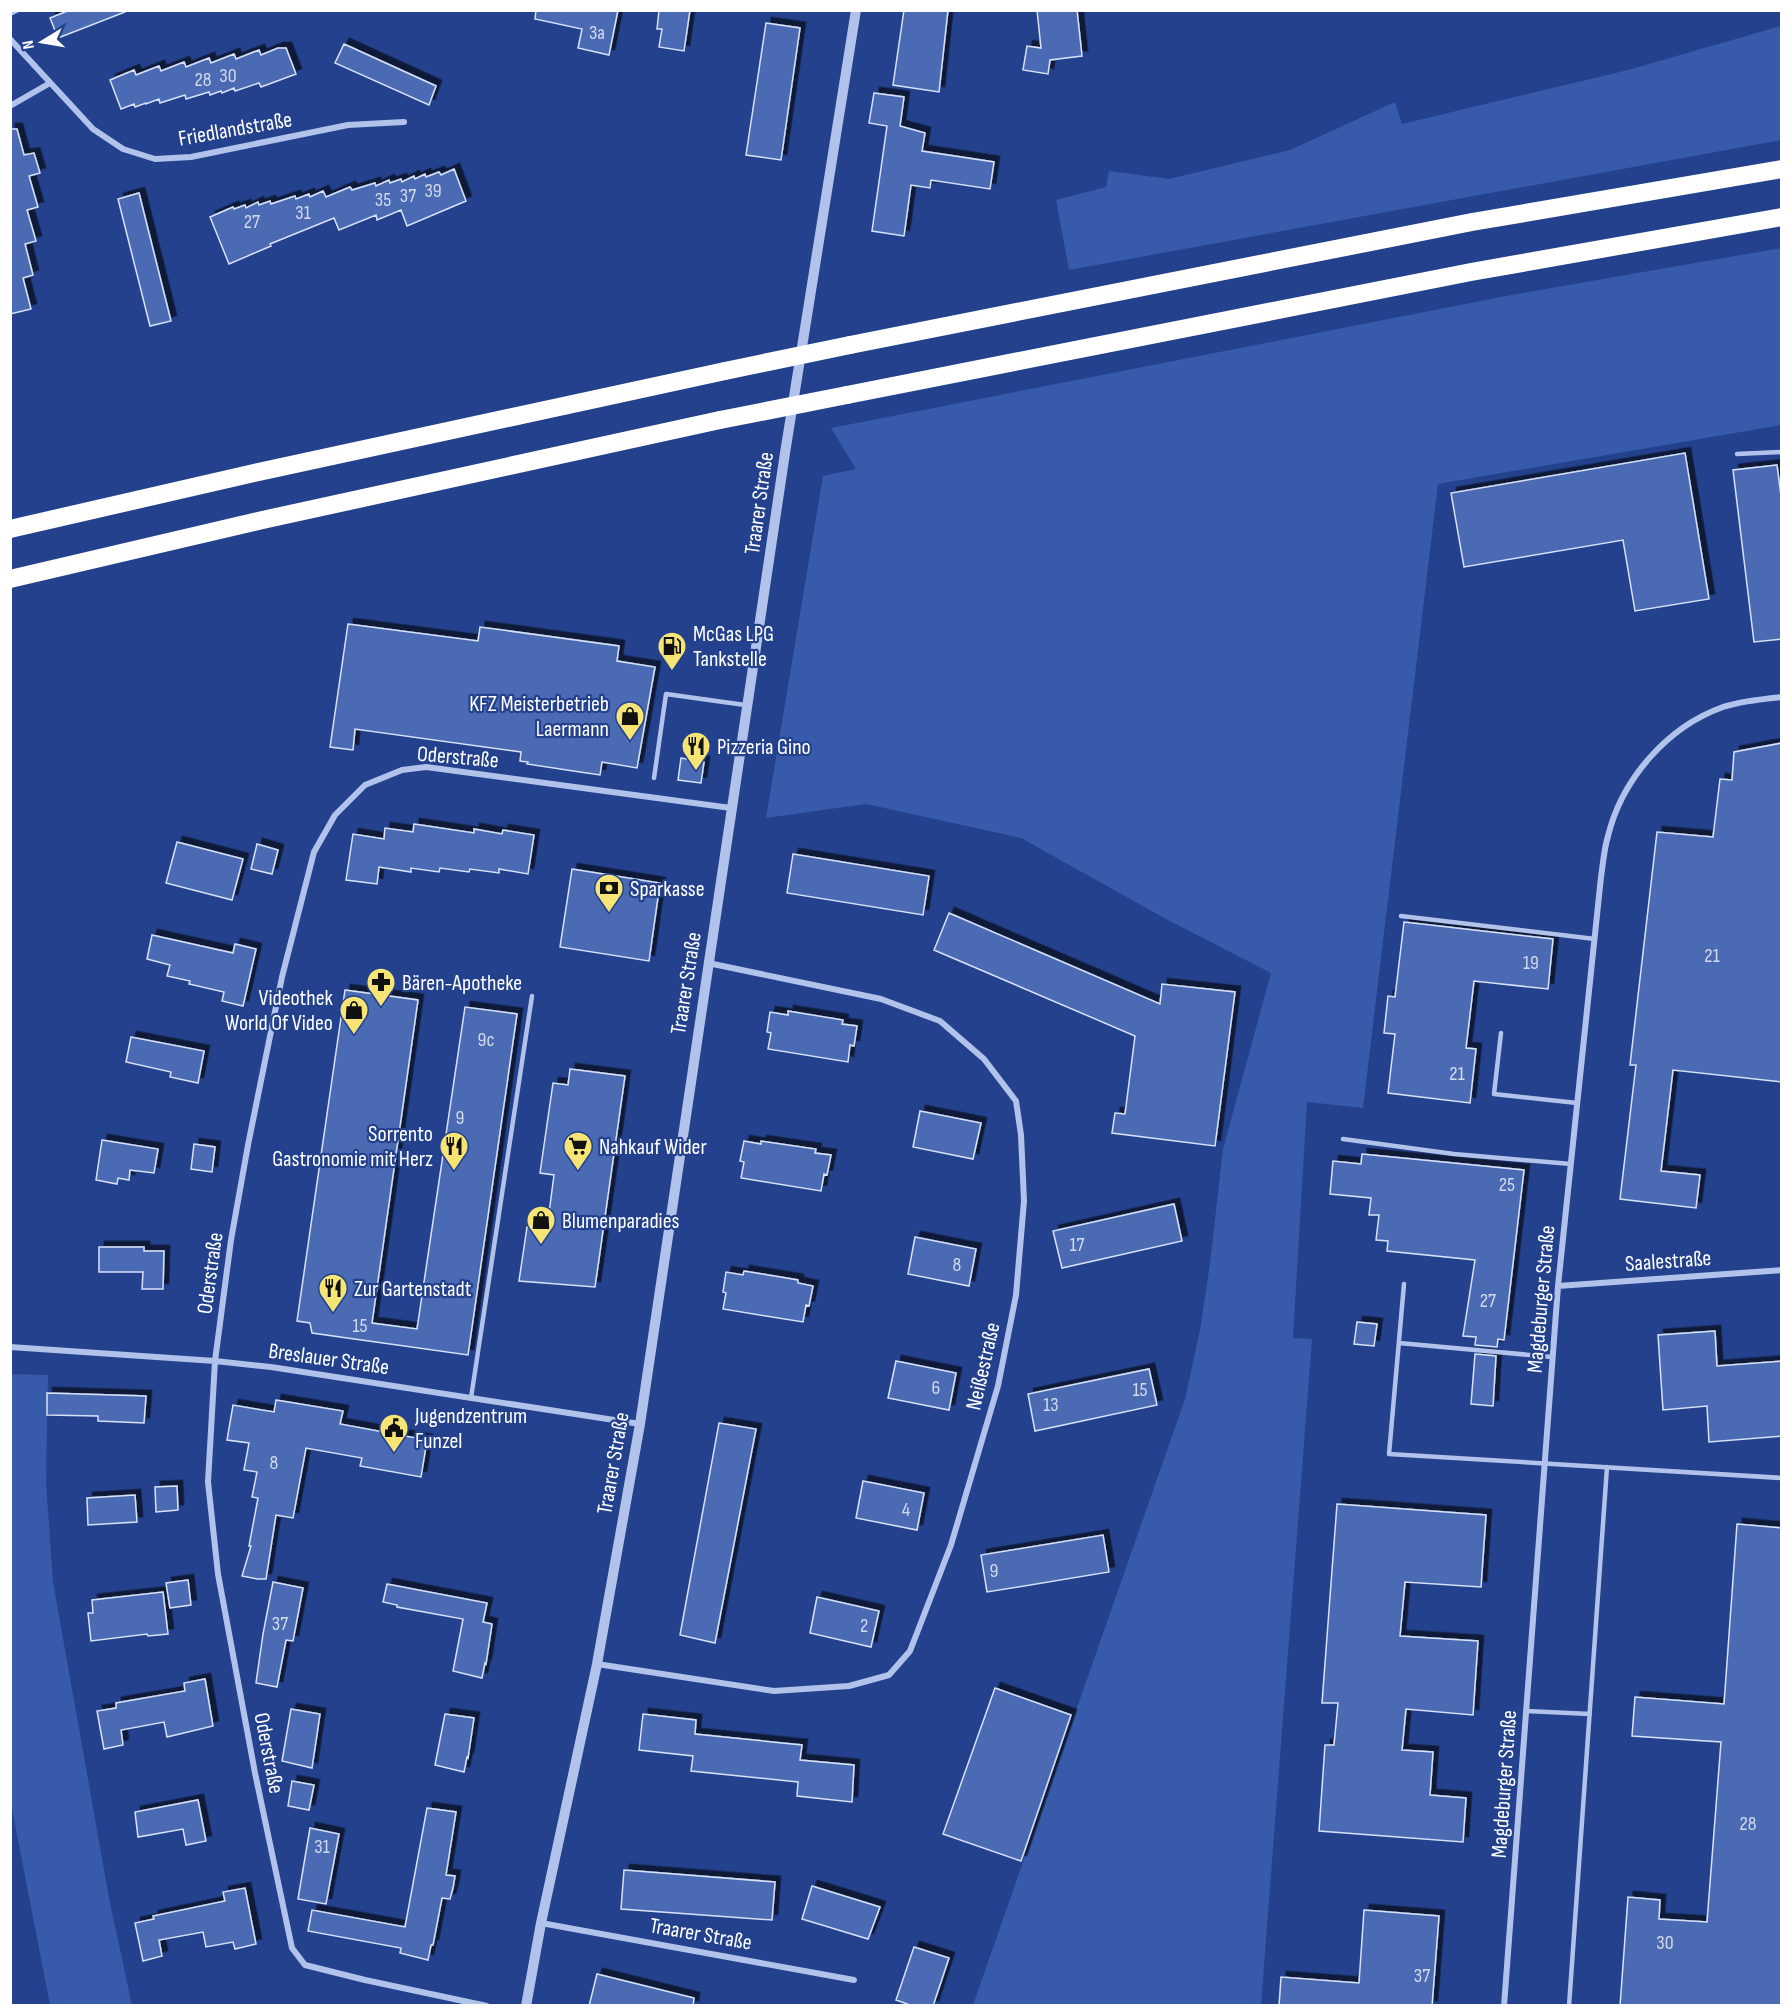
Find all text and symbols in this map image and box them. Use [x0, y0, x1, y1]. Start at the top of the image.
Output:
north arrow [12, 12, 72, 72]
house number: 3a [589, 21, 605, 45]
text: N [19, 39, 39, 51]
house number: 30 [219, 64, 237, 88]
house number: 28 [195, 68, 212, 92]
street label: Friedlandstraße [176, 106, 294, 153]
house number: 39 [424, 179, 442, 203]
house number: 37 [400, 184, 416, 208]
house number: 35 [375, 188, 391, 212]
house number: 31 [295, 201, 311, 225]
house number: 27 [244, 210, 260, 234]
street label: Traarer Straße [739, 450, 780, 556]
place label: McGas LPG Tankstelle [693, 621, 774, 673]
fuel station icon: McGas LPG Tankstelle [656, 630, 688, 672]
place label: KFZ Meisterbetrieb Laermann [469, 691, 609, 743]
shop icon: KFZ Meisterbetrieb Laermann [614, 700, 646, 742]
restaurant icon: Pizzeria Gino [680, 730, 712, 772]
place label: Pizzeria Gino [717, 734, 811, 761]
street label: Oderstraße [416, 740, 500, 775]
bank icon: Sparkasse [593, 872, 625, 914]
place label: Sparkasse [630, 876, 705, 903]
street label: Traarer Straße [665, 930, 708, 1036]
house number: 21 [1704, 944, 1720, 968]
house number: 19 [1523, 951, 1539, 975]
pharmacy icon: Bären-Apotheke [365, 966, 397, 1008]
place label: Bären-Apotheke [402, 970, 522, 997]
place label: Videothek World Of Video [225, 985, 334, 1037]
shop icon: Videothek World Of Video [338, 994, 370, 1036]
house number: 9c [478, 1028, 494, 1052]
house number: 21 [1449, 1062, 1465, 1086]
house number: 9 [456, 1106, 464, 1130]
place label: Sorrento Gastronomie mit Herz [272, 1121, 433, 1173]
restaurant icon: Sorrento Gastronomie mit Herz [438, 1130, 470, 1172]
supermarket icon: Nahkauf Wider [562, 1130, 594, 1172]
place label: Nahkauf Wider [599, 1134, 707, 1161]
house number: 25 [1499, 1173, 1515, 1197]
shop icon: Blumenparadies [525, 1204, 557, 1246]
place label: Blumenparadies [562, 1208, 680, 1235]
street label: Magdeburger Straße [1522, 1224, 1561, 1374]
street label: Oderstraße [191, 1231, 230, 1316]
house number: 17 [1070, 1233, 1084, 1257]
street label: Saalestraße [1624, 1245, 1712, 1278]
house number: 8 [953, 1253, 961, 1277]
restaurant icon: Zur Gartenstadt [317, 1272, 349, 1314]
place label: Zur Gartenstadt [354, 1276, 472, 1303]
house number: 27 [1480, 1289, 1496, 1313]
house number: 15 [352, 1314, 368, 1338]
street label: Neißestraße [960, 1320, 1007, 1413]
street label: Breslauer Straße [267, 1338, 391, 1381]
house number: 6 [932, 1376, 940, 1400]
house number: 15 [1132, 1378, 1148, 1402]
house number: 13 [1043, 1393, 1059, 1417]
place label: Jugendzentrum Funzel [414, 1403, 527, 1455]
street label: Traarer Straße [591, 1410, 636, 1517]
public building icon: Jugendzentrum Funzel [378, 1412, 410, 1454]
house number: 8 [270, 1451, 278, 1475]
house number: 4 [902, 1498, 910, 1522]
house number: 9 [990, 1559, 998, 1583]
house number: 37 [272, 1612, 288, 1636]
house number: 2 [860, 1614, 868, 1638]
street label: Magdeburger Straße [1486, 1709, 1523, 1859]
street label: Oderstraße [247, 1710, 290, 1796]
house number: 28 [1740, 1812, 1757, 1836]
house number: 31 [314, 1835, 330, 1859]
street label: Traarer Straße [647, 1912, 754, 1957]
house number: 30 [1656, 1931, 1674, 1955]
house number: 37 [1414, 1964, 1430, 1988]

